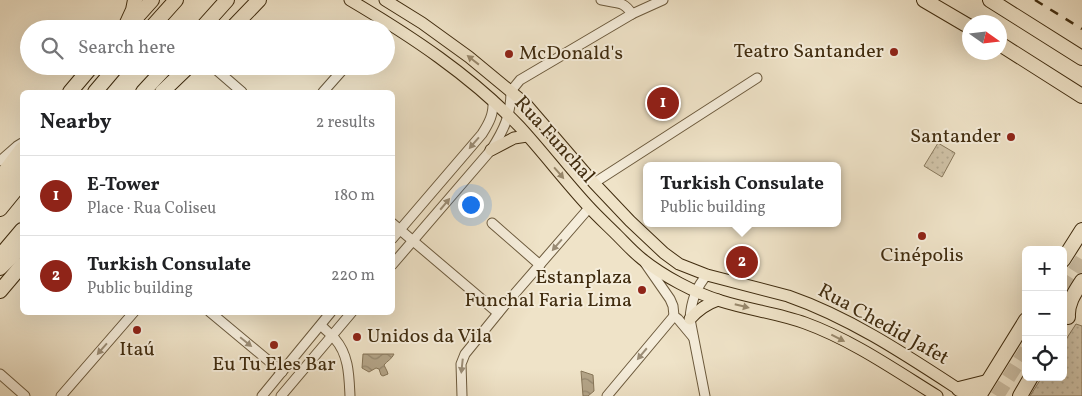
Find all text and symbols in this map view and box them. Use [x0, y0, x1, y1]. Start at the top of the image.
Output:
north arrow [962, 15, 1007, 60]
search box [20, 20, 395, 75]
icon: search [38, 34, 66, 62]
text: Search here [78, 35, 175, 61]
place label: Teatro Santander [734, 38, 884, 66]
place label: McDonald's [519, 40, 623, 68]
marker: Teatro Santander [888, 46, 900, 58]
marker: McDonald's [503, 48, 515, 60]
one-way arrow [467, 55, 480, 66]
pin: 1 [647, 84, 679, 122]
street label: Rua Funchal [507, 90, 601, 190]
text: Nearby [40, 108, 111, 137]
text: 2 results [316, 112, 375, 134]
place label: Santander [910, 123, 1001, 151]
marker: Santander [1005, 131, 1017, 143]
one-way arrow [468, 136, 479, 149]
popup [643, 162, 841, 227]
one-way arrow [553, 167, 564, 179]
text: Turkish Consulate [660, 171, 824, 197]
text: E-Tower [87, 172, 160, 198]
text: 1 [53, 185, 59, 207]
text: 180 m [334, 185, 375, 207]
your location [458, 192, 484, 218]
text: Public building [660, 197, 766, 219]
text: Place · Rua Coliseu [87, 198, 216, 220]
one-way arrow [439, 198, 451, 210]
marker: Cinépolis [916, 230, 928, 242]
one-way arrow [552, 238, 563, 251]
place label: Cinépolis [881, 242, 963, 270]
pin: 2 [726, 243, 758, 281]
map controls [1022, 246, 1067, 381]
button: + [1022, 246, 1067, 291]
text: Turkish Consulate [87, 252, 251, 278]
place label: Estanplaza Funchal Faria Lima [464, 264, 632, 315]
text: 2 [52, 265, 60, 287]
text: 220 m [331, 265, 375, 287]
street label: Rua Chedid Jafet [812, 277, 954, 373]
text: Public building [87, 278, 193, 300]
marker: Estanplaza Funchal Faria Lima [636, 284, 648, 296]
button: − [1022, 291, 1067, 336]
one-way arrow [735, 302, 750, 310]
place label: Unidos da Vila [367, 323, 492, 351]
marker: Itaú [131, 324, 143, 336]
marker: Unidos da Vila [351, 331, 363, 343]
one-way arrow [831, 334, 845, 342]
place label: Itaú [119, 336, 155, 364]
button: locate [1022, 336, 1067, 381]
one-way arrow [239, 337, 252, 348]
marker: Eu Tu Eles Bar [268, 339, 280, 351]
one-way arrow [96, 343, 108, 355]
one-way arrow [637, 347, 648, 360]
place label: Eu Tu Eles Bar [212, 351, 336, 379]
one-way arrow [458, 358, 466, 374]

